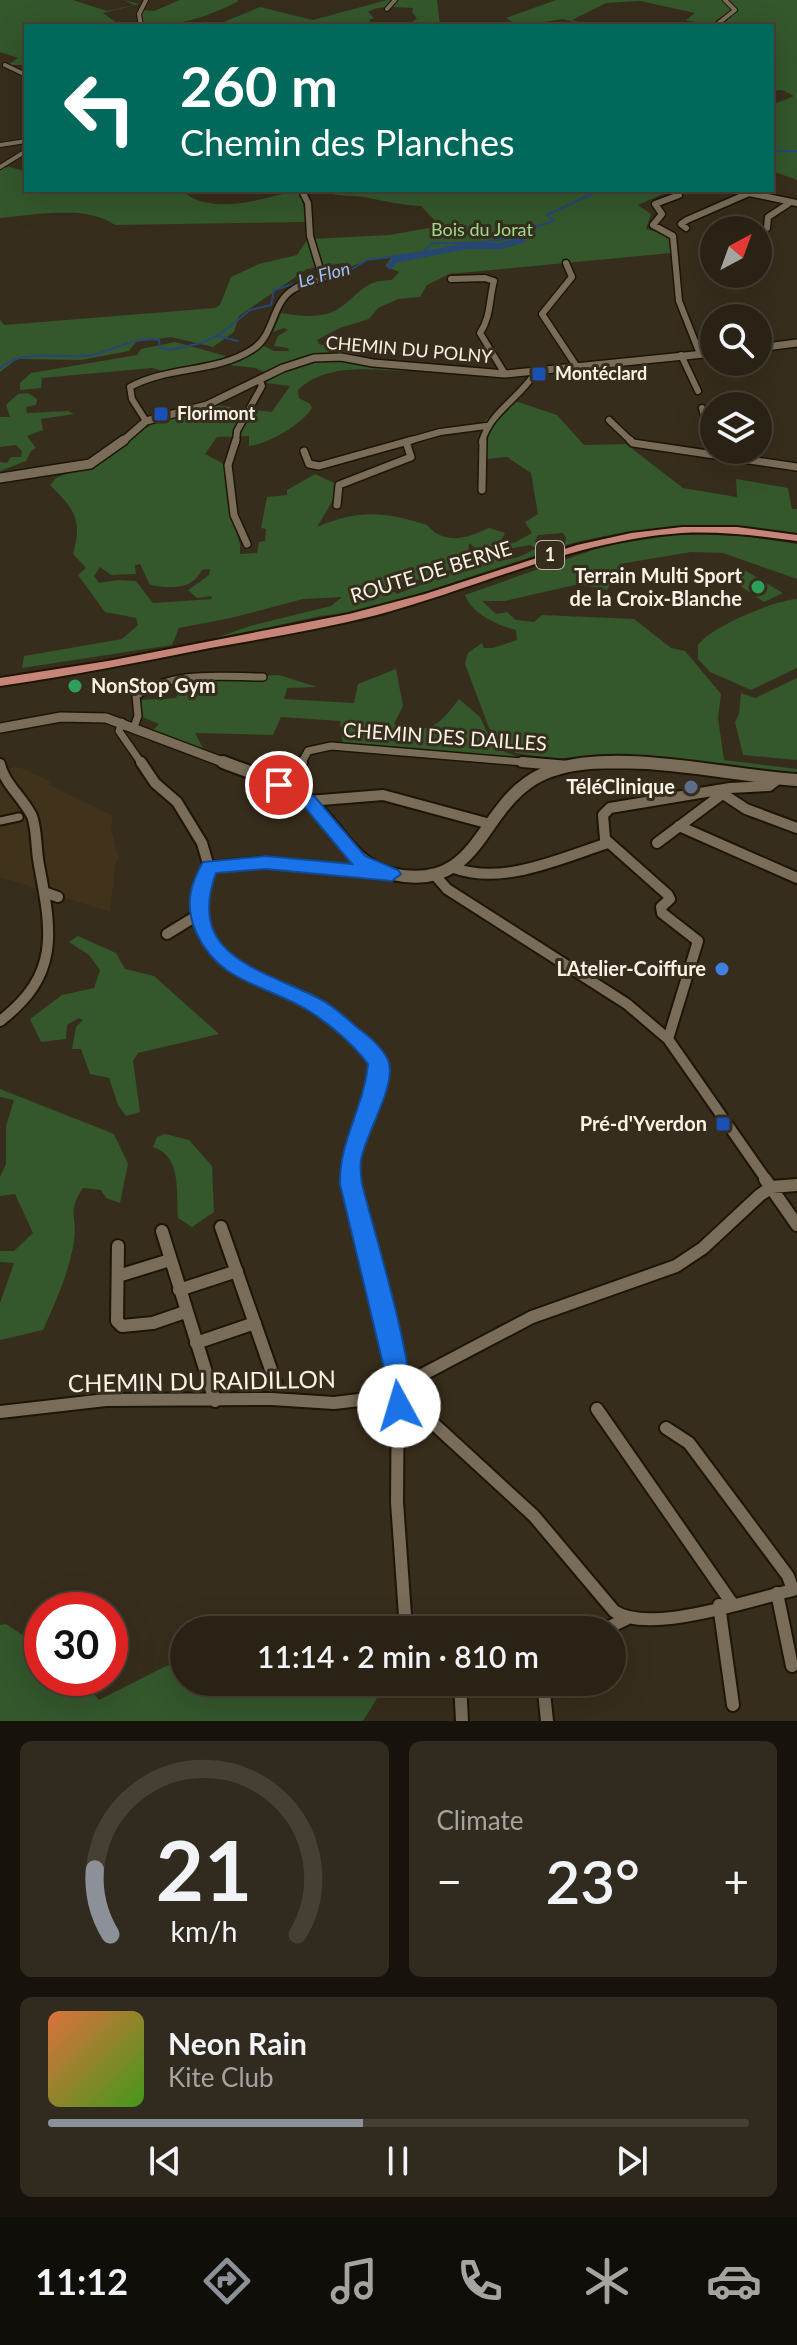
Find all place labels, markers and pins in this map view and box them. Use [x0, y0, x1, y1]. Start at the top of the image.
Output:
place label: Montéclard [555, 362, 647, 384]
marker: Montéclard [530, 365, 548, 383]
place label: Florimont [177, 402, 256, 424]
marker: Florimont [152, 405, 170, 423]
place label: Terrain Multi Sport de la Croix-Blanche [570, 563, 743, 610]
marker: Terrain Multi Sport de la Croix-Blanche [749, 578, 767, 596]
place label: NonStop Gym [91, 673, 216, 697]
marker: NonStop Gym [66, 677, 84, 695]
pin [245, 751, 313, 819]
place label: TéléClinique [566, 774, 675, 798]
marker: TéléClinique [682, 778, 700, 796]
place label: LAtelier-Coiffure [556, 956, 706, 980]
marker: LAtelier-Coiffure [713, 960, 731, 978]
place label: Pré-d'Yverdon [580, 1111, 707, 1135]
marker: Pré-d'Yverdon [714, 1115, 732, 1133]

